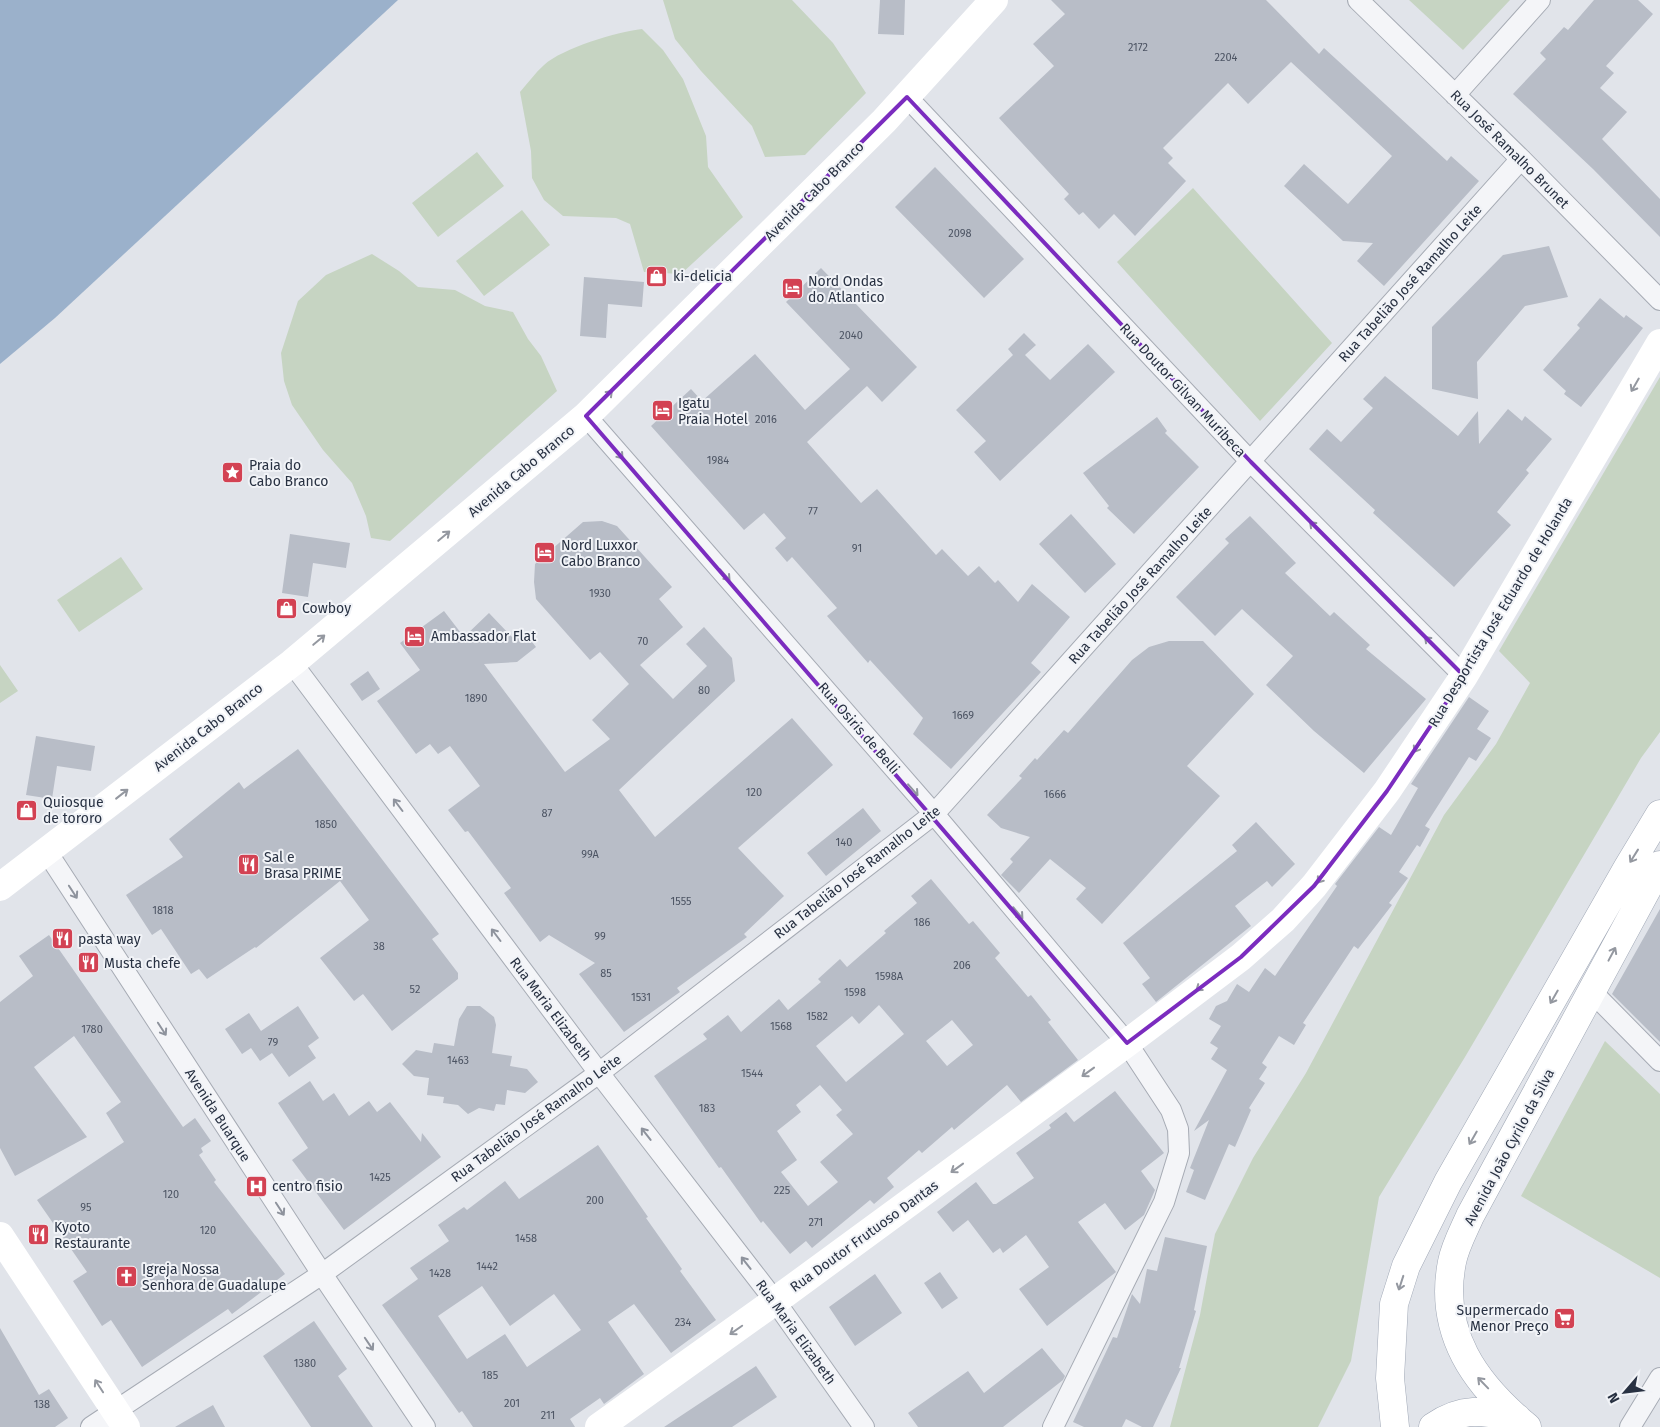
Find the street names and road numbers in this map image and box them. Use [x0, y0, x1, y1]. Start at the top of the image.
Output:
street label: Rua José Ramalho Brunet [1447, 86, 1573, 213]
street label: Avenida Cabo Branco [761, 138, 868, 245]
street label: Rua Tabelião José Ramalho Leite [1335, 201, 1486, 366]
street label: Rua Doutor Gilvan Muribeca [1116, 320, 1249, 461]
street label: Avenida Cabo Branco [465, 422, 578, 521]
street label: Rua Desportista José Eduardo de Holanda [1425, 494, 1576, 730]
street label: Rua Tabelião José Ramalho Leite [1065, 503, 1216, 668]
street label: Rua Osiris de Belli [814, 679, 903, 778]
street label: Avenida Cabo Branco [150, 680, 266, 775]
street label: Rua Tabelião José Ramalho Leite [771, 802, 944, 943]
street label: Rua Maria Elizabeth [506, 954, 595, 1064]
street label: Rua Tabelião José Ramalho Leite [448, 1051, 625, 1186]
street label: Avenida Buarque [181, 1065, 254, 1165]
street label: Avenida João Cyrilo da Silva [1461, 1066, 1558, 1228]
street label: Rua Doutor Frutuoso Dantas [787, 1177, 942, 1296]
street label: Rua Maria Elizabeth [752, 1277, 839, 1388]

